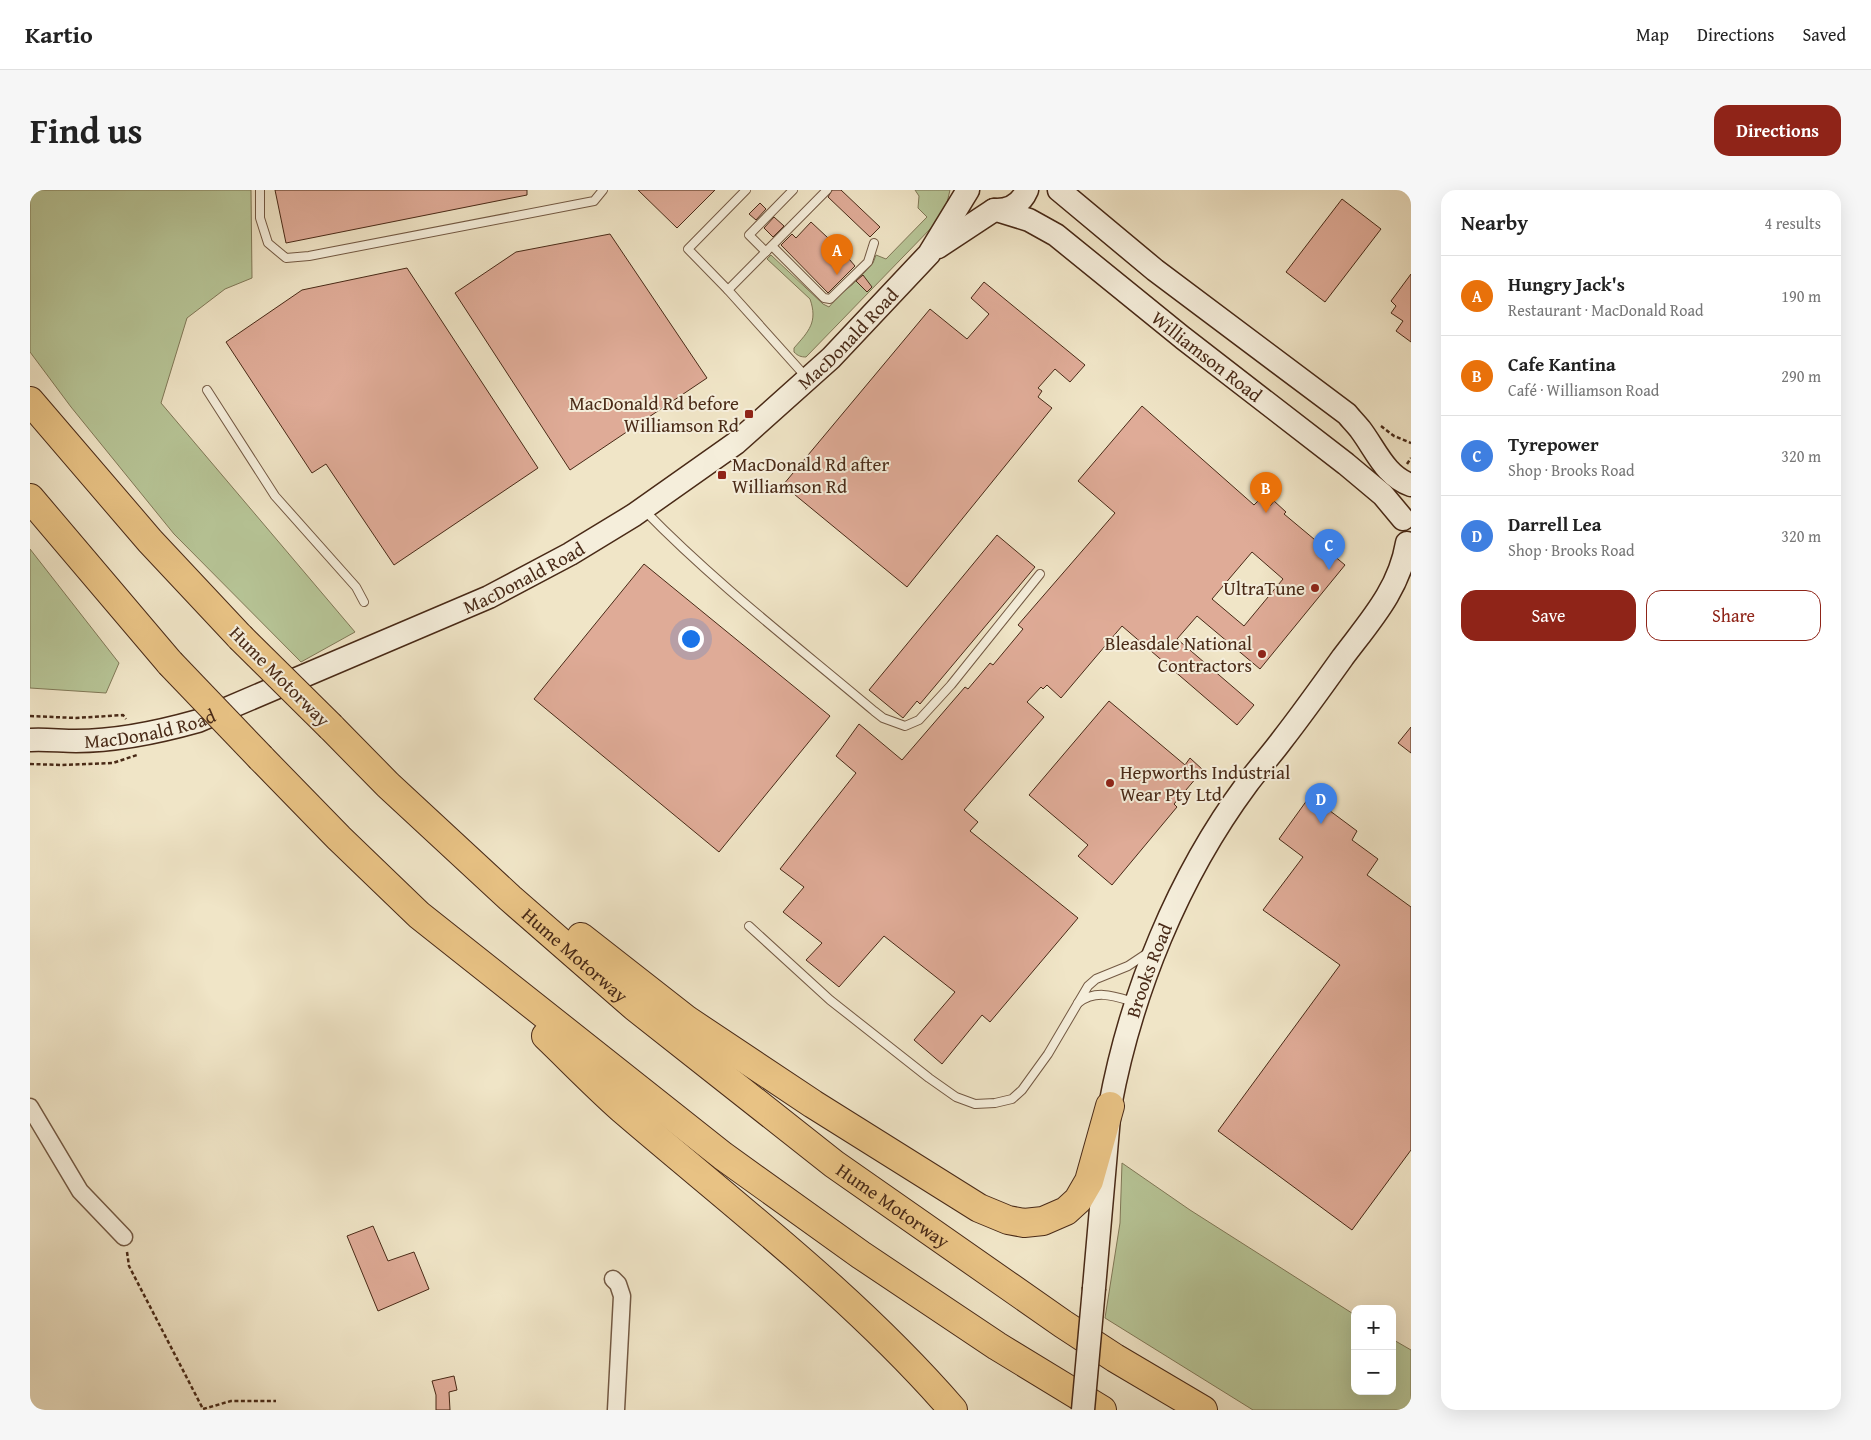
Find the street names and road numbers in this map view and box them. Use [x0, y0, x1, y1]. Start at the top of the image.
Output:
street label: MacDonald Road [791, 281, 905, 396]
street label: Williamson Road [1146, 304, 1269, 409]
street label: MacDonald Road [459, 534, 591, 620]
street label: Hume Motorway [223, 619, 337, 733]
street label: MacDonald Road [84, 701, 221, 755]
street label: Hume Motorway [516, 901, 635, 1009]
street label: Brooks Road [1118, 918, 1179, 1021]
street label: Hume Motorway [831, 1156, 956, 1255]

